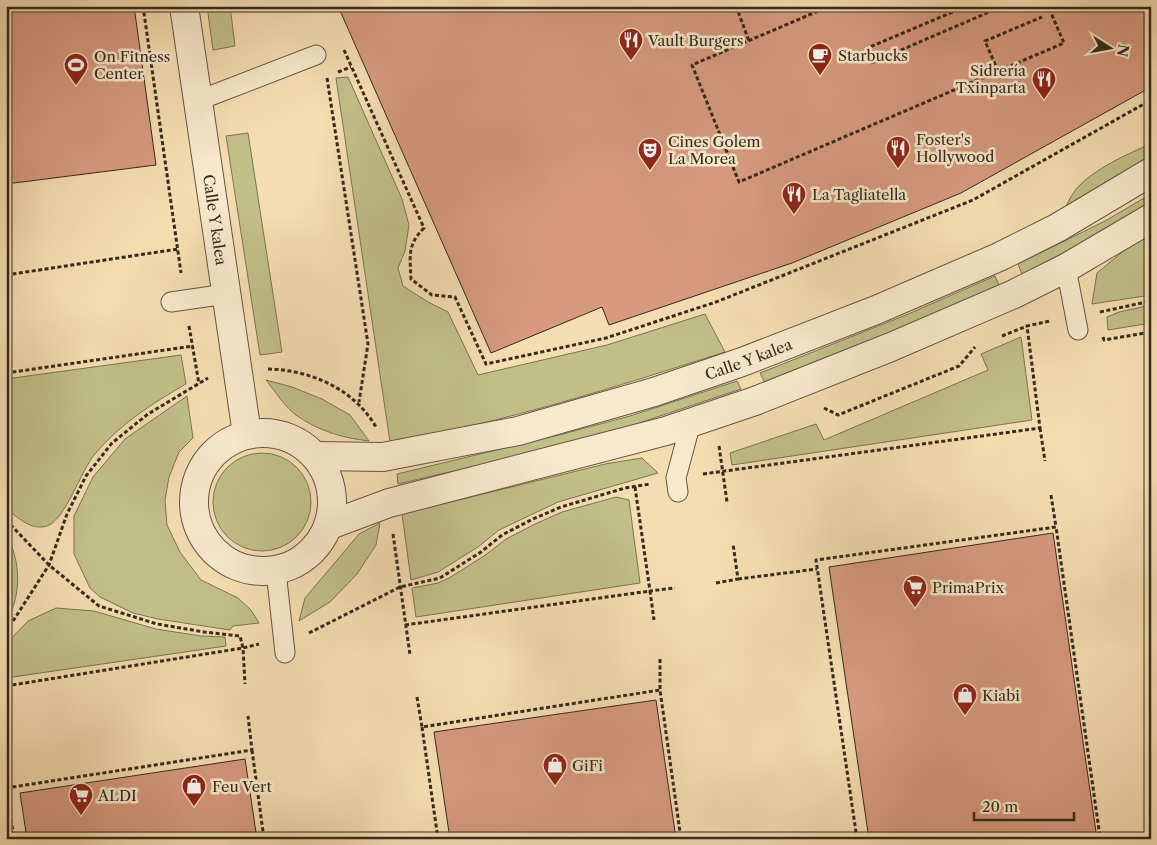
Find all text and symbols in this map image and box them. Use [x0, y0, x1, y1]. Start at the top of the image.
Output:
north arrow [1084, 22, 1134, 72]
restaurant icon: Vault Burgers [618, 27, 644, 61]
place label: Vault Burgers [647, 31, 743, 50]
cafe icon: Starbucks [807, 42, 833, 76]
text: N [1113, 43, 1133, 58]
place label: Starbucks [838, 46, 908, 65]
place label: On Fitness Center [94, 47, 170, 83]
sports icon: On Fitness Center [63, 52, 89, 86]
place label: Sidrería Txinparta [956, 61, 1026, 97]
restaurant icon: Sidrería Txinparta [1031, 66, 1057, 100]
place label: Foster's Hollywood [916, 130, 994, 166]
place label: Cines Golem La Morea [668, 132, 761, 168]
restaurant icon: Foster's Hollywood [885, 135, 911, 169]
theatre icon: Cines Golem La Morea [637, 137, 663, 171]
street label: Calle Y kalea [199, 173, 232, 266]
restaurant icon: La Tagliatella [781, 181, 807, 215]
place label: La Tagliatella [812, 185, 906, 204]
street label: Calle Y kalea [702, 334, 795, 383]
supermarket icon: PrimaPrix [902, 574, 928, 608]
place label: PrimaPrix [932, 578, 1004, 597]
shop icon: Kiabi [952, 682, 978, 716]
place label: Kiabi [982, 686, 1020, 705]
shop icon: GiFi [542, 752, 568, 786]
place label: GiFi [572, 756, 603, 775]
shop icon: Feu Vert [181, 773, 207, 807]
place label: Feu Vert [212, 777, 272, 796]
supermarket icon: ALDI [68, 782, 94, 816]
place label: ALDI [97, 786, 137, 805]
scale bar [974, 790, 1074, 822]
text: 20 m [982, 797, 1018, 816]

